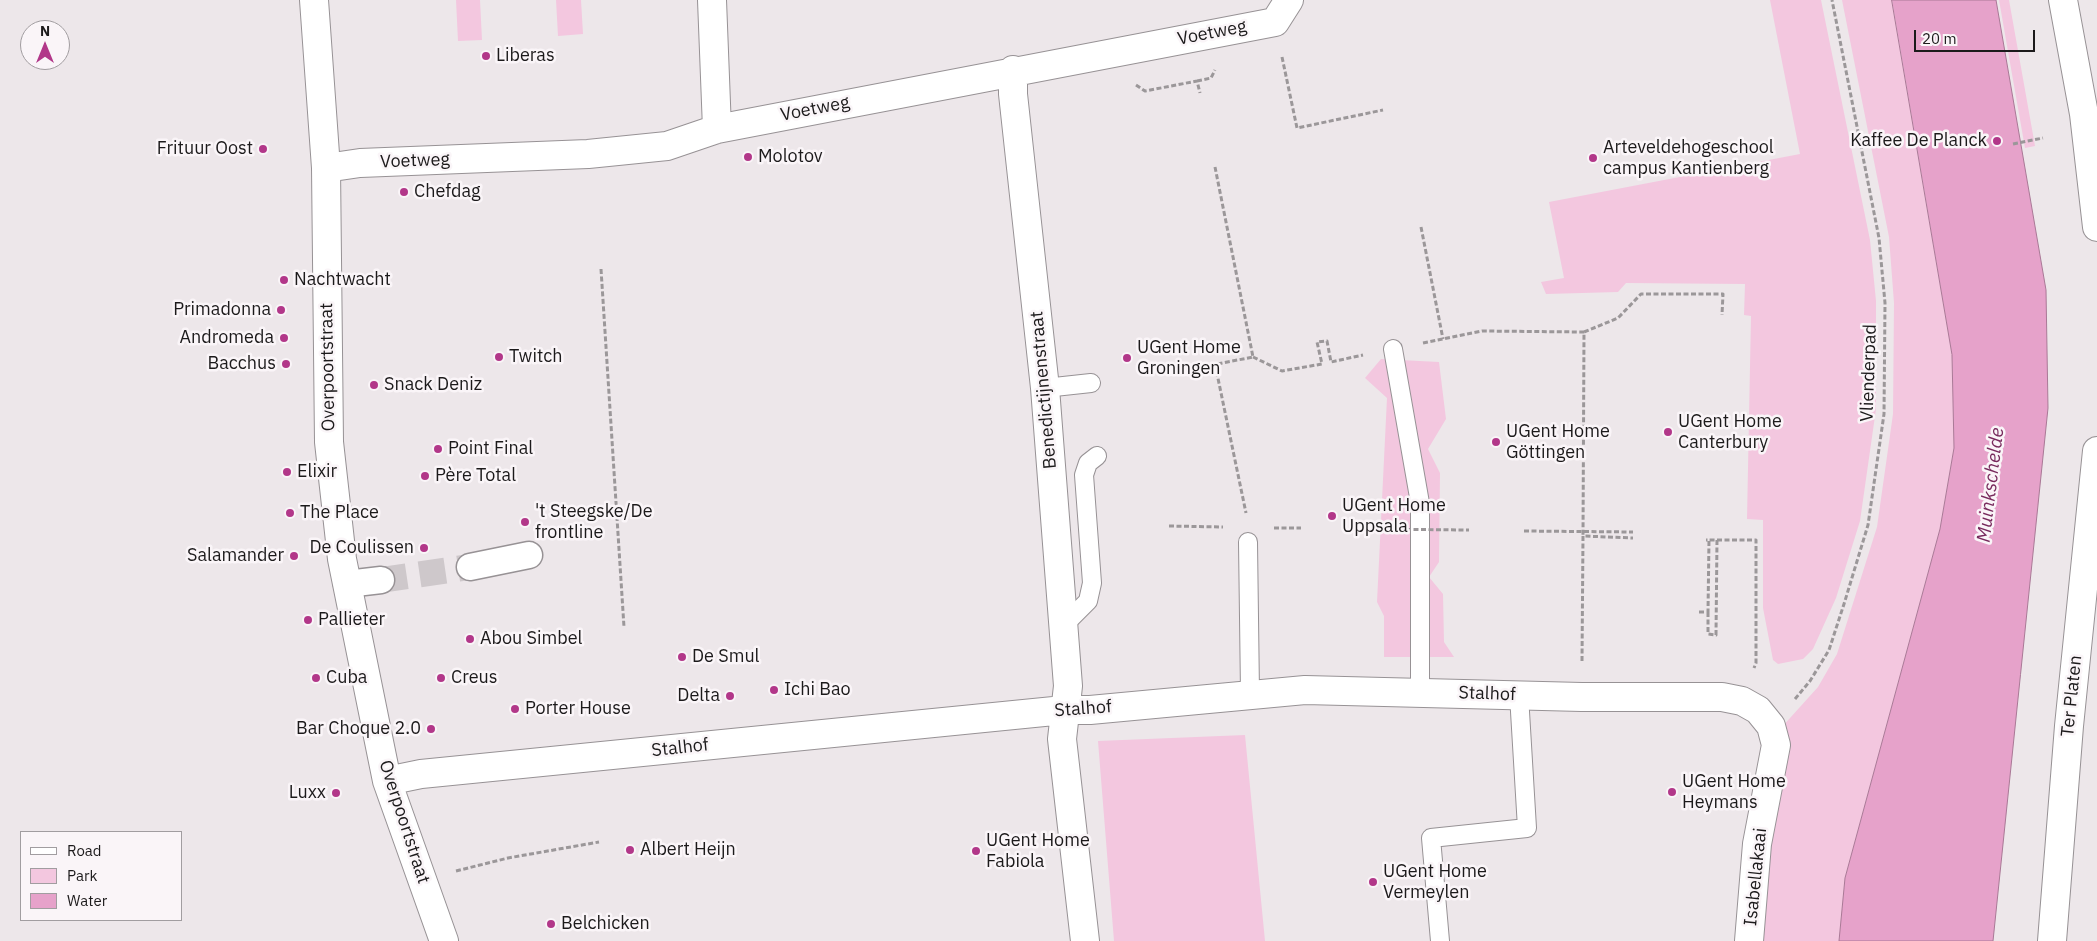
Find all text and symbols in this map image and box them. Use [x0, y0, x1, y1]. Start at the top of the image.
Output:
street label: Voetweg [1176, 16, 1248, 50]
north arrow [20, 20, 70, 70]
scale bar [1917, 20, 2038, 52]
text: N [40, 22, 50, 40]
text: 20 m [1922, 29, 1957, 48]
place label: Liberas [496, 45, 555, 67]
marker: Liberas [480, 50, 492, 62]
street label: Voetweg [779, 92, 851, 126]
place label: Kaffee De Planck [1850, 130, 1987, 152]
marker: Kaffee De Planck [1991, 135, 2003, 147]
place label: Arteveldehogeschool campus Kantienberg [1603, 137, 1774, 180]
place label: Frituur Oost [157, 138, 253, 160]
marker: Frituur Oost [257, 143, 269, 155]
place label: Molotov [758, 146, 823, 168]
street label: Voetweg [380, 149, 450, 173]
marker: Molotov [742, 151, 754, 163]
marker: Arteveldehogeschool campus Kantienberg [1587, 152, 1599, 164]
place label: Chefdag [414, 181, 481, 203]
marker: Chefdag [398, 186, 410, 198]
place label: Nachtwacht [294, 269, 391, 291]
marker: Nachtwacht [278, 274, 290, 286]
place label: Primadonna [173, 299, 271, 321]
street label: Overpoortstraat [316, 303, 340, 431]
marker: Primadonna [275, 304, 287, 316]
street label: Benedictijnenstraat [1026, 310, 1062, 470]
street label: Vlienderpad [1856, 324, 1882, 422]
place label: Andromeda [180, 327, 274, 349]
marker: Andromeda [278, 332, 290, 344]
place label: UGent Home Groningen [1137, 337, 1241, 379]
place label: Twitch [509, 346, 562, 368]
marker: Twitch [493, 351, 505, 363]
marker: UGent Home Groningen [1121, 352, 1133, 364]
place label: Bacchus [207, 353, 276, 375]
marker: Bacchus [280, 358, 292, 370]
place label: Snack Deniz [384, 374, 482, 396]
marker: Snack Deniz [368, 379, 380, 391]
place label: UGent Home Canterbury [1678, 411, 1782, 454]
place label: UGent Home Göttingen [1506, 421, 1610, 464]
marker: UGent Home Canterbury [1662, 426, 1674, 438]
water label: Muinkschelde [1973, 426, 2009, 544]
marker: UGent Home Göttingen [1490, 436, 1502, 448]
place label: Point Final [448, 438, 533, 460]
marker: Point Final [432, 443, 444, 455]
place label: Elixir [297, 461, 337, 483]
place label: Père Total [435, 465, 516, 487]
marker: Elixir [281, 466, 293, 478]
marker: Père Total [419, 470, 431, 482]
place label: UGent Home Uppsala [1342, 495, 1446, 538]
place label: 't Steegske/De frontline [535, 501, 653, 544]
place label: The Place [300, 502, 379, 524]
marker: The Place [284, 507, 296, 519]
marker: UGent Home Uppsala [1326, 510, 1338, 522]
marker: 't Steegske/De frontline [519, 516, 531, 528]
place label: De Coulissen [309, 537, 414, 559]
marker: De Coulissen [418, 542, 430, 554]
place label: Salamander [187, 545, 284, 567]
marker: Salamander [288, 550, 300, 562]
place label: Pallieter [318, 609, 385, 631]
marker: Pallieter [302, 614, 314, 626]
place label: Abou Simbel [480, 628, 582, 650]
marker: Abou Simbel [464, 633, 476, 645]
place label: De Smul [692, 646, 759, 668]
marker: De Smul [676, 651, 688, 663]
street label: Ter Platen [2057, 654, 2087, 738]
place label: Cuba [326, 667, 367, 689]
place label: Creus [451, 667, 498, 689]
marker: Cuba [310, 672, 322, 684]
marker: Creus [435, 672, 447, 684]
place label: Ichi Bao [784, 679, 851, 701]
street label: Stalhof [1458, 682, 1516, 706]
marker: Ichi Bao [768, 684, 780, 696]
place label: Delta [677, 685, 720, 707]
marker: Delta [724, 690, 736, 702]
street label: Stalhof [1054, 696, 1112, 722]
place label: Porter House [525, 698, 631, 720]
marker: Porter House [509, 703, 521, 715]
place label: Bar Choque 2.0 [296, 718, 421, 740]
marker: Bar Choque 2.0 [425, 723, 437, 735]
street label: Stalhof [650, 734, 710, 762]
street label: Overpoortstraat [374, 758, 434, 886]
place label: UGent Home Heymans [1682, 771, 1786, 814]
place label: Luxx [289, 782, 326, 804]
marker: UGent Home Heymans [1666, 786, 1678, 798]
marker: Luxx [330, 787, 342, 799]
street label: Isabellakaai [1740, 827, 1772, 927]
place label: UGent Home Fabiola [986, 830, 1090, 872]
legend [20, 831, 182, 921]
place label: Albert Heijn [640, 839, 736, 861]
text: Road [67, 841, 102, 860]
marker: Albert Heijn [624, 844, 636, 856]
marker: UGent Home Fabiola [970, 845, 982, 857]
place label: UGent Home Vermeylen [1383, 861, 1487, 904]
text: Park [67, 866, 97, 885]
marker: UGent Home Vermeylen [1367, 876, 1379, 888]
text: Water [67, 891, 107, 910]
place label: Belchicken [561, 913, 650, 935]
marker: Belchicken [545, 918, 557, 930]

